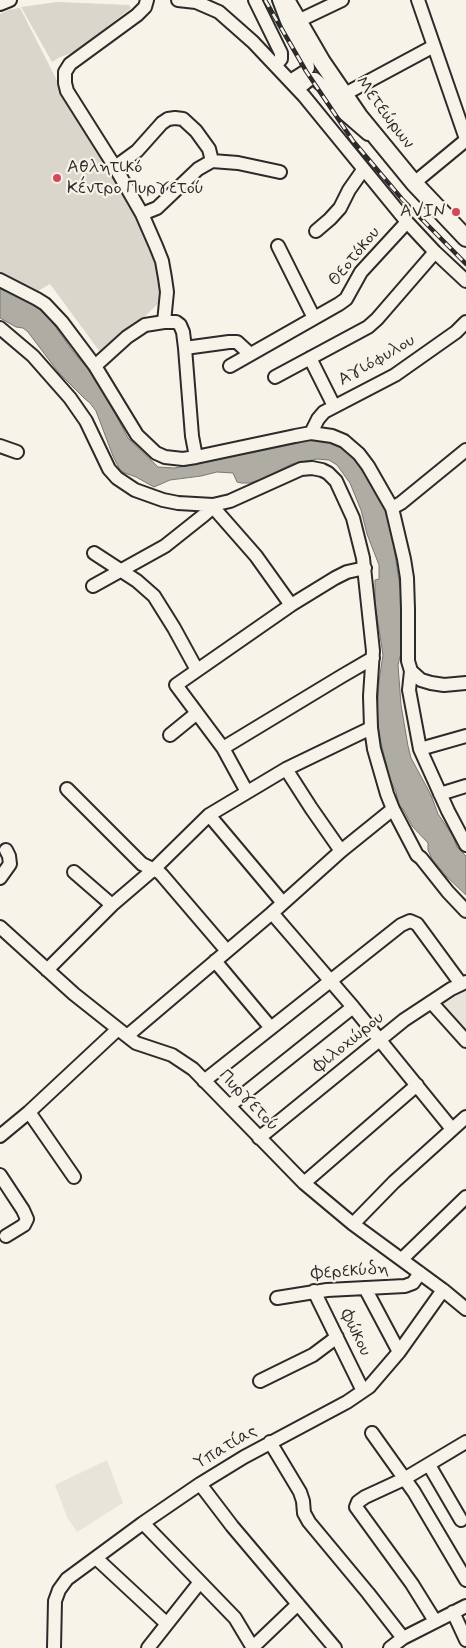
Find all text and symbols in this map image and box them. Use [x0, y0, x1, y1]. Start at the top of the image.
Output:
street label: Μετεώρων [350, 72, 418, 154]
place label: Αθλητικό Κέντρο Πυργετού [67, 157, 204, 200]
marker: Αθλητικό Κέντρο Πυργετού [51, 172, 63, 184]
place label: AVIN [400, 201, 446, 223]
marker: AVIN [450, 206, 462, 218]
street label: Θεοτόκου [324, 223, 386, 291]
street label: Αγιόφυλου [335, 330, 419, 392]
street label: Φιλοχώρου [309, 1008, 389, 1078]
street label: Πυργετού [213, 1066, 283, 1136]
street label: Φερεκύδη [311, 1259, 389, 1285]
street label: Φώκου [335, 1306, 375, 1360]
street label: Υπατίας [191, 1421, 261, 1475]

